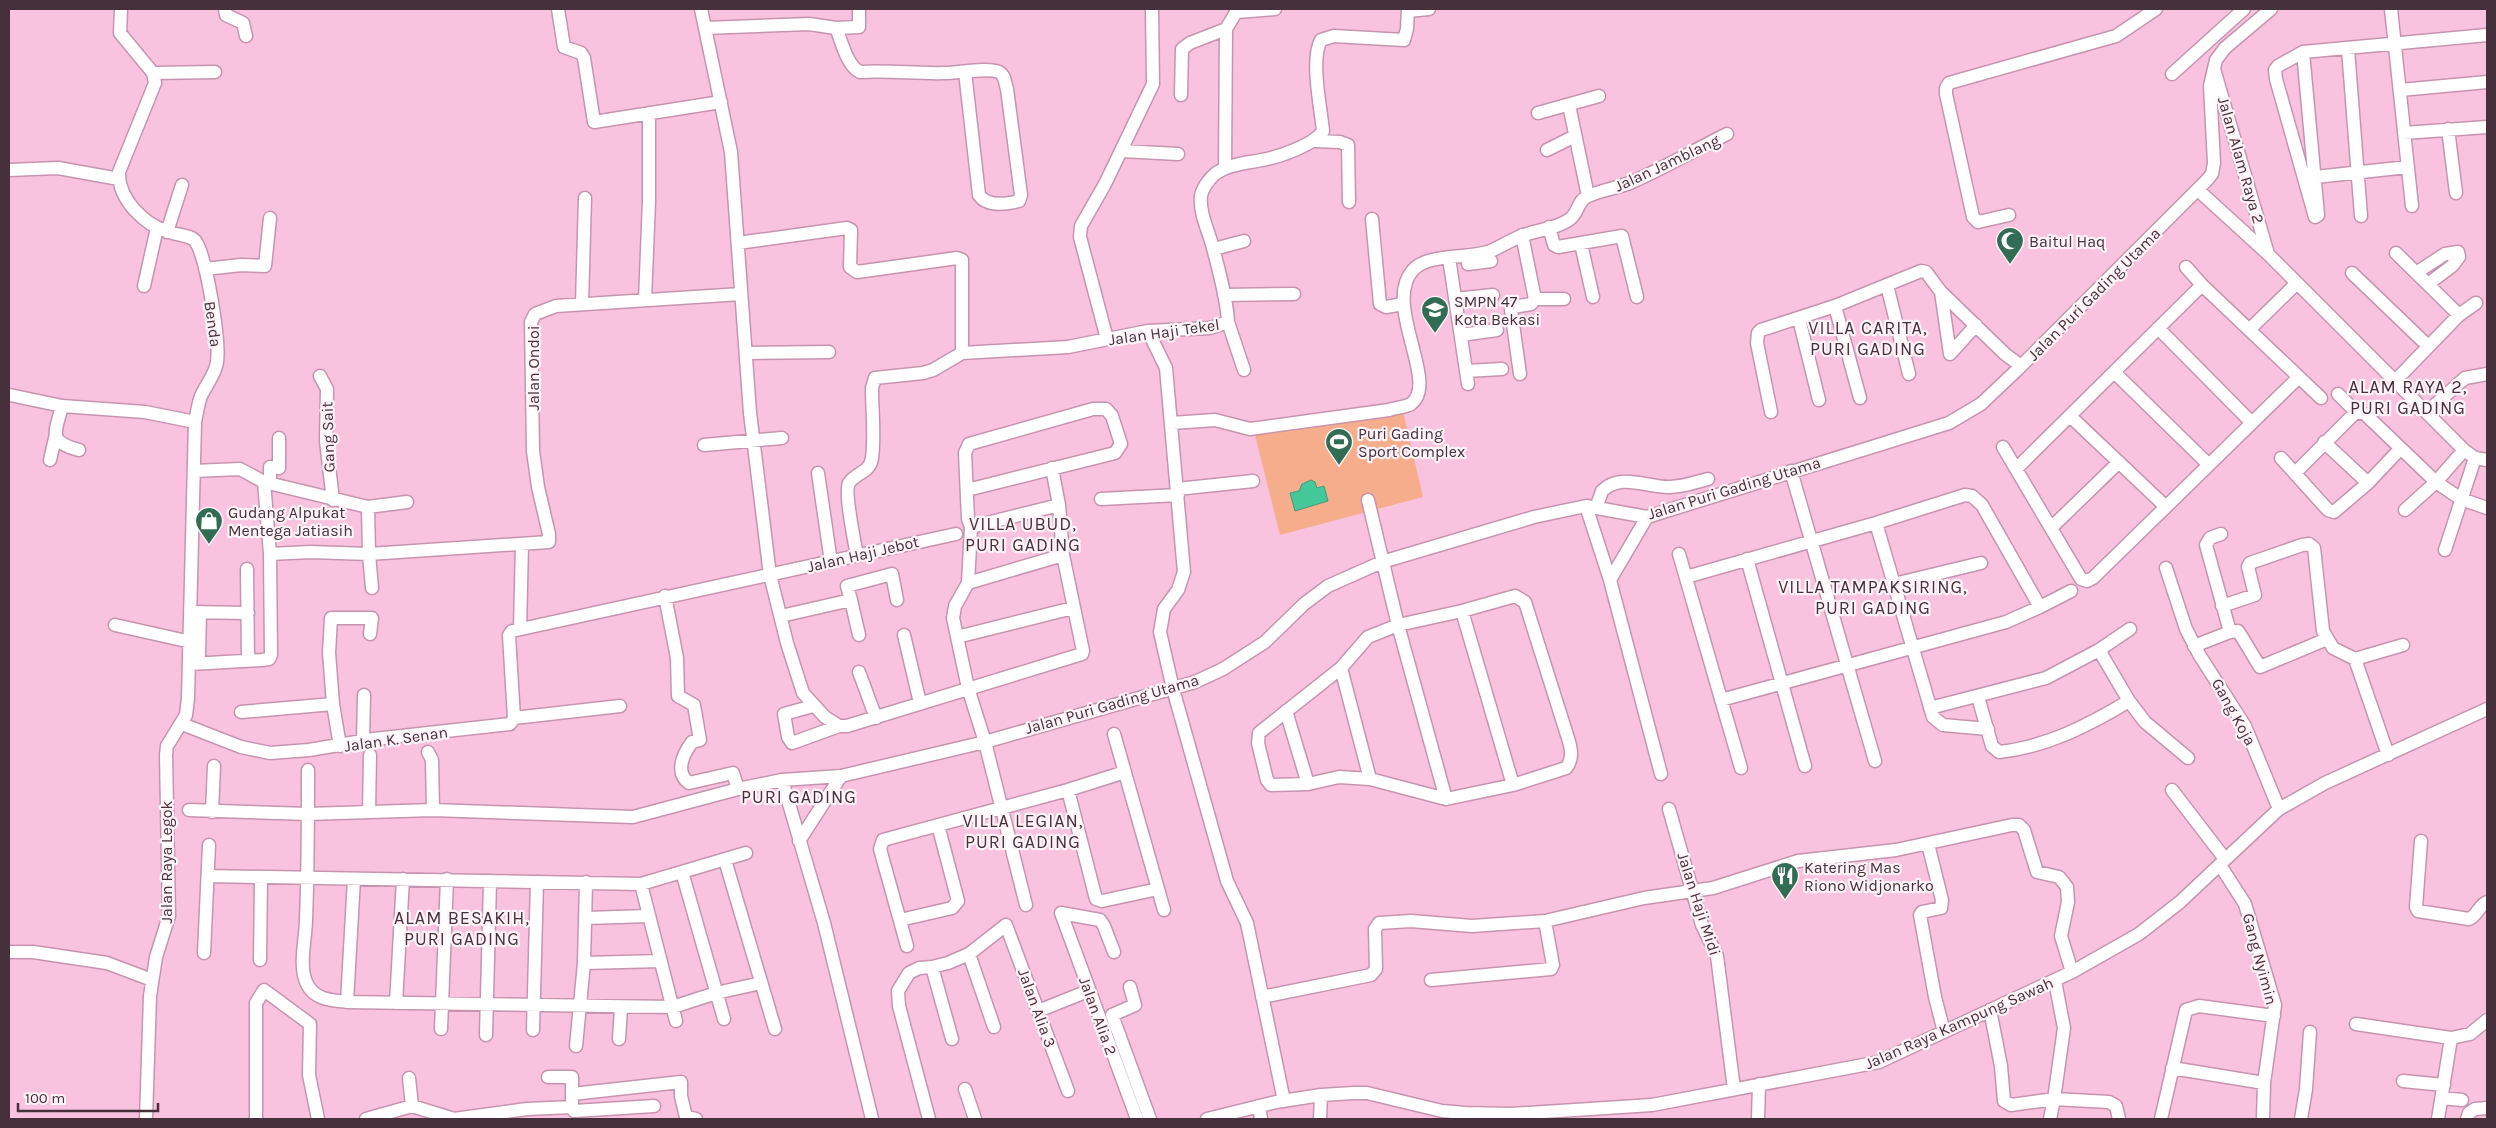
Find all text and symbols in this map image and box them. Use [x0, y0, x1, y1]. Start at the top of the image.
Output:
street label: Jalan Alam Raya 2 [2214, 94, 2268, 226]
street label: Jalan Jamblang [1611, 130, 1723, 196]
street label: Jalan Puri Gading Utama [2024, 224, 2164, 364]
mosque icon: Baitul Haq [1995, 226, 2025, 265]
place label: Baitul Haq [2029, 232, 2105, 251]
place label: SMPN 47 Kota Bekasi [1454, 292, 1540, 329]
school or university icon: SMPN 47 Kota Bekasi [1420, 295, 1450, 334]
street label: Benda [200, 300, 226, 348]
street label: Jalan Haji Tekel [1107, 315, 1221, 349]
district label: VILLA CARITA, PURI GADING [1808, 317, 1928, 360]
street label: Jalan Ondoi [524, 326, 543, 410]
district label: ALAM RAYA 2, PURI GADING [2349, 376, 2467, 419]
street label: Gang Sait [317, 401, 339, 473]
place label: Puri Gading Sport Complex [1358, 424, 1465, 461]
sports icon: Puri Gading Sport Complex [1324, 427, 1354, 466]
street label: Jalan Puri Gading Utama [1645, 453, 1823, 523]
place label: Gudang Alpukat Mentega Jatiasih [228, 503, 353, 540]
shop icon: Gudang Alpukat Mentega Jatiasih [194, 506, 224, 545]
district label: VILLA UBUD, PURI GADING [965, 513, 1081, 556]
street label: Jalan Haji Jebot [805, 532, 921, 576]
district label: VILLA TAMPAKSIRING, PURI GADING [1778, 576, 1968, 619]
street label: Jalan Puri Gading Utama [1023, 670, 1201, 738]
street label: Gang Koja [2208, 675, 2260, 749]
street label: Jalan K. Senan [343, 722, 449, 756]
district label: PURI GADING [741, 786, 857, 808]
street label: Jalan Raya Legok [157, 800, 176, 924]
district label: VILLA LEGIAN, PURI GADING [962, 810, 1084, 853]
street label: Jalan Haji Midi [1673, 850, 1725, 958]
place label: Katering Mas Riono Widjonarko [1804, 858, 1934, 895]
restaurant icon: Katering Mas Riono Widjonarko [1770, 861, 1800, 900]
district label: ALAM BESAKIH, PURI GADING [394, 907, 530, 950]
street label: Gang Nyimin [2239, 911, 2281, 1007]
street label: Jalan Alia 3 [1014, 966, 1060, 1050]
street label: Jalan Raya Kampung Sawah [1862, 973, 2056, 1073]
street label: Jalan Alia 2 [1075, 974, 1121, 1058]
scale bar [18, 1080, 158, 1112]
text: 100 m [25, 1089, 65, 1107]

